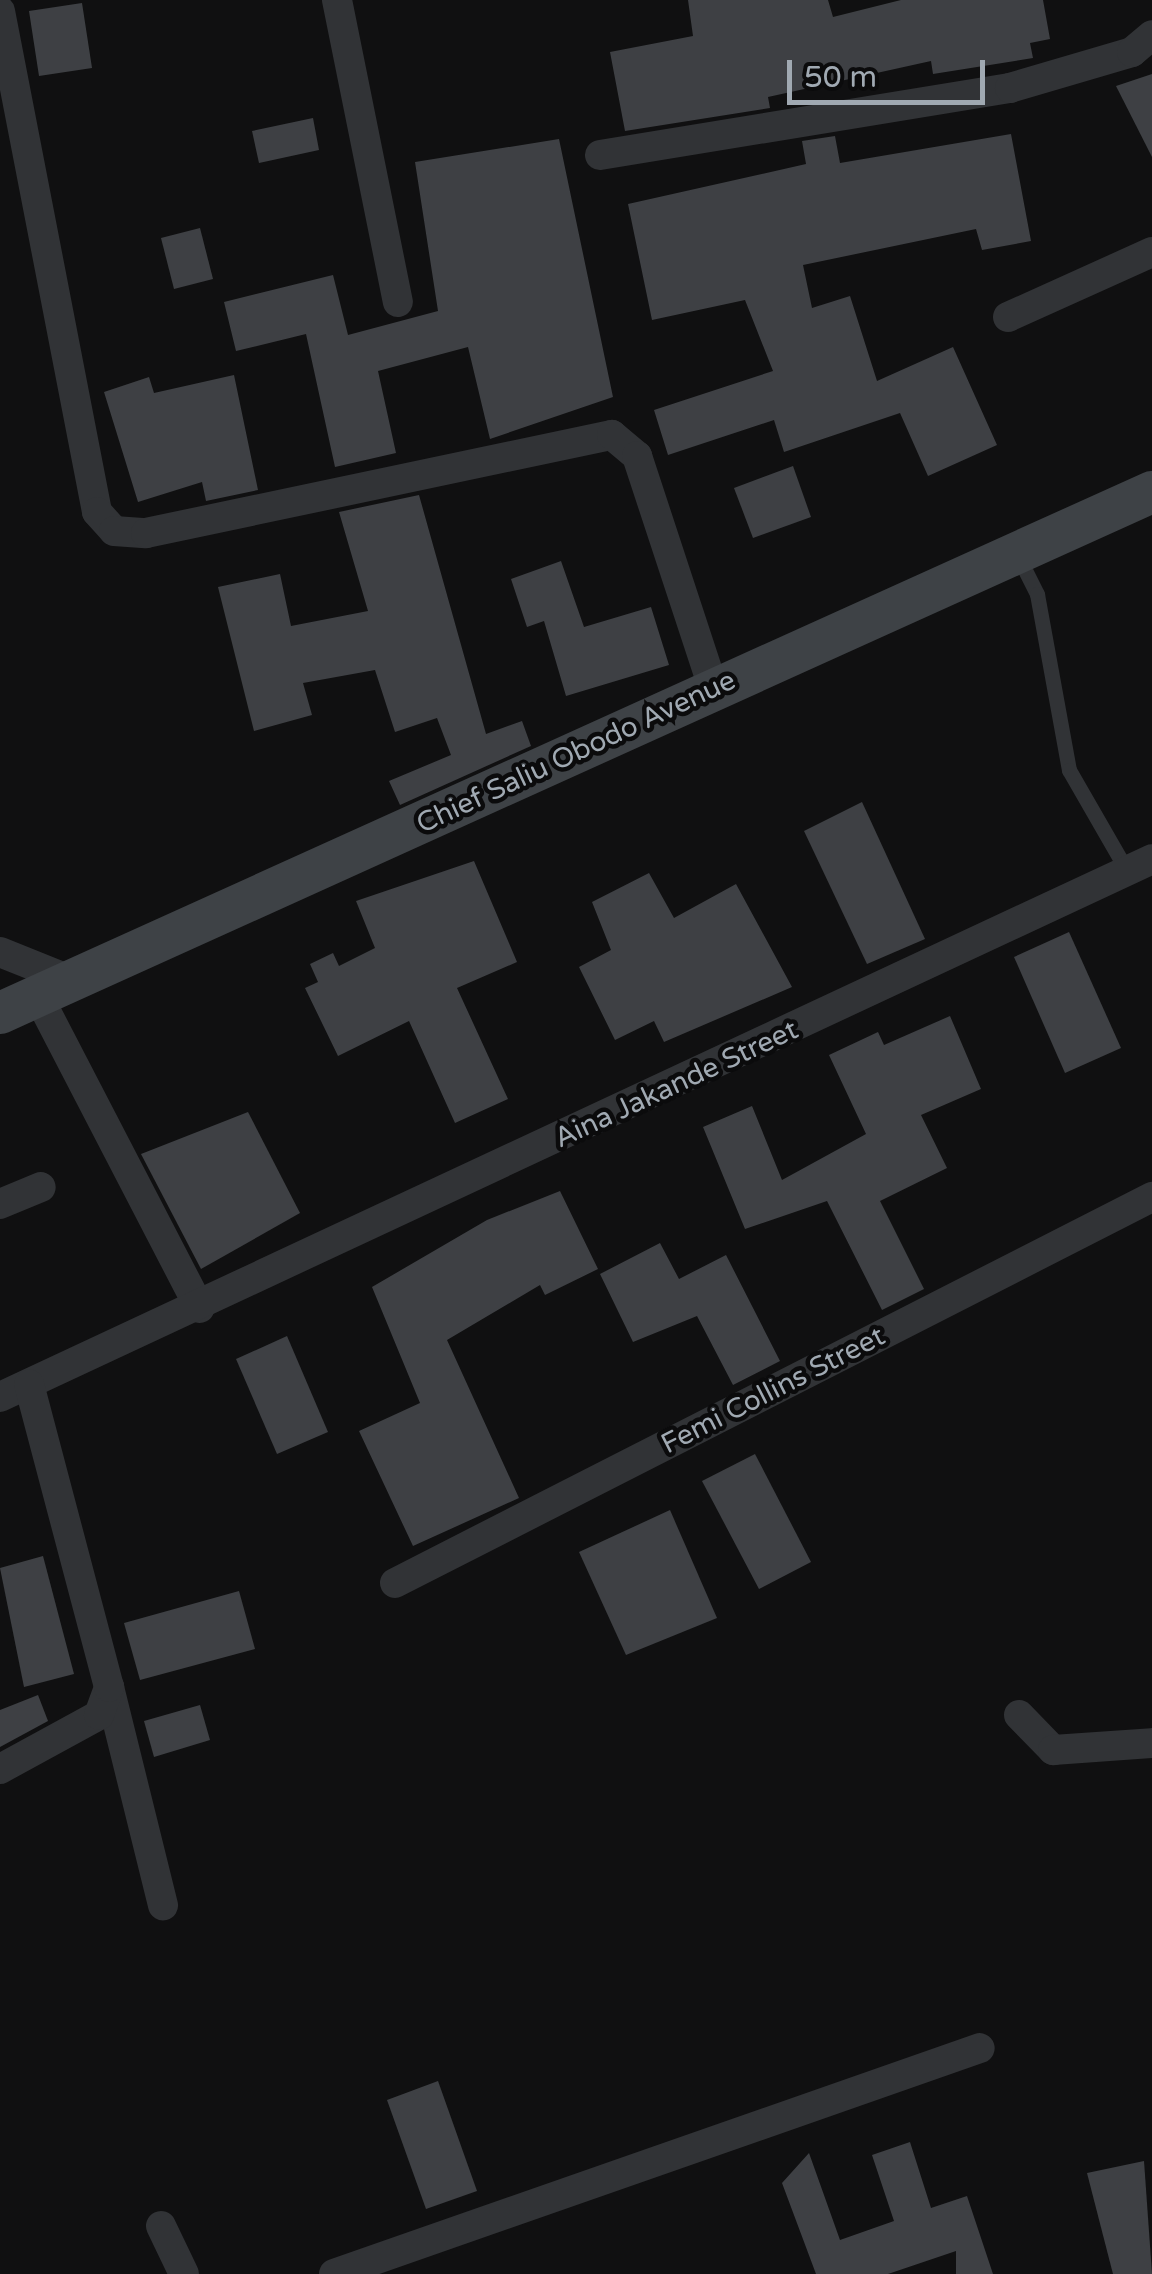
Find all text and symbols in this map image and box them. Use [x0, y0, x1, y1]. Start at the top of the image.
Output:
scale bar [792, 40, 990, 102]
text: 50 m [804, 59, 877, 96]
street label: Chief Saliu Obodo Avenue [411, 663, 741, 841]
street label: Aina Jakande Street [549, 1013, 803, 1155]
street label: Femi Collins Street [656, 1319, 890, 1461]

